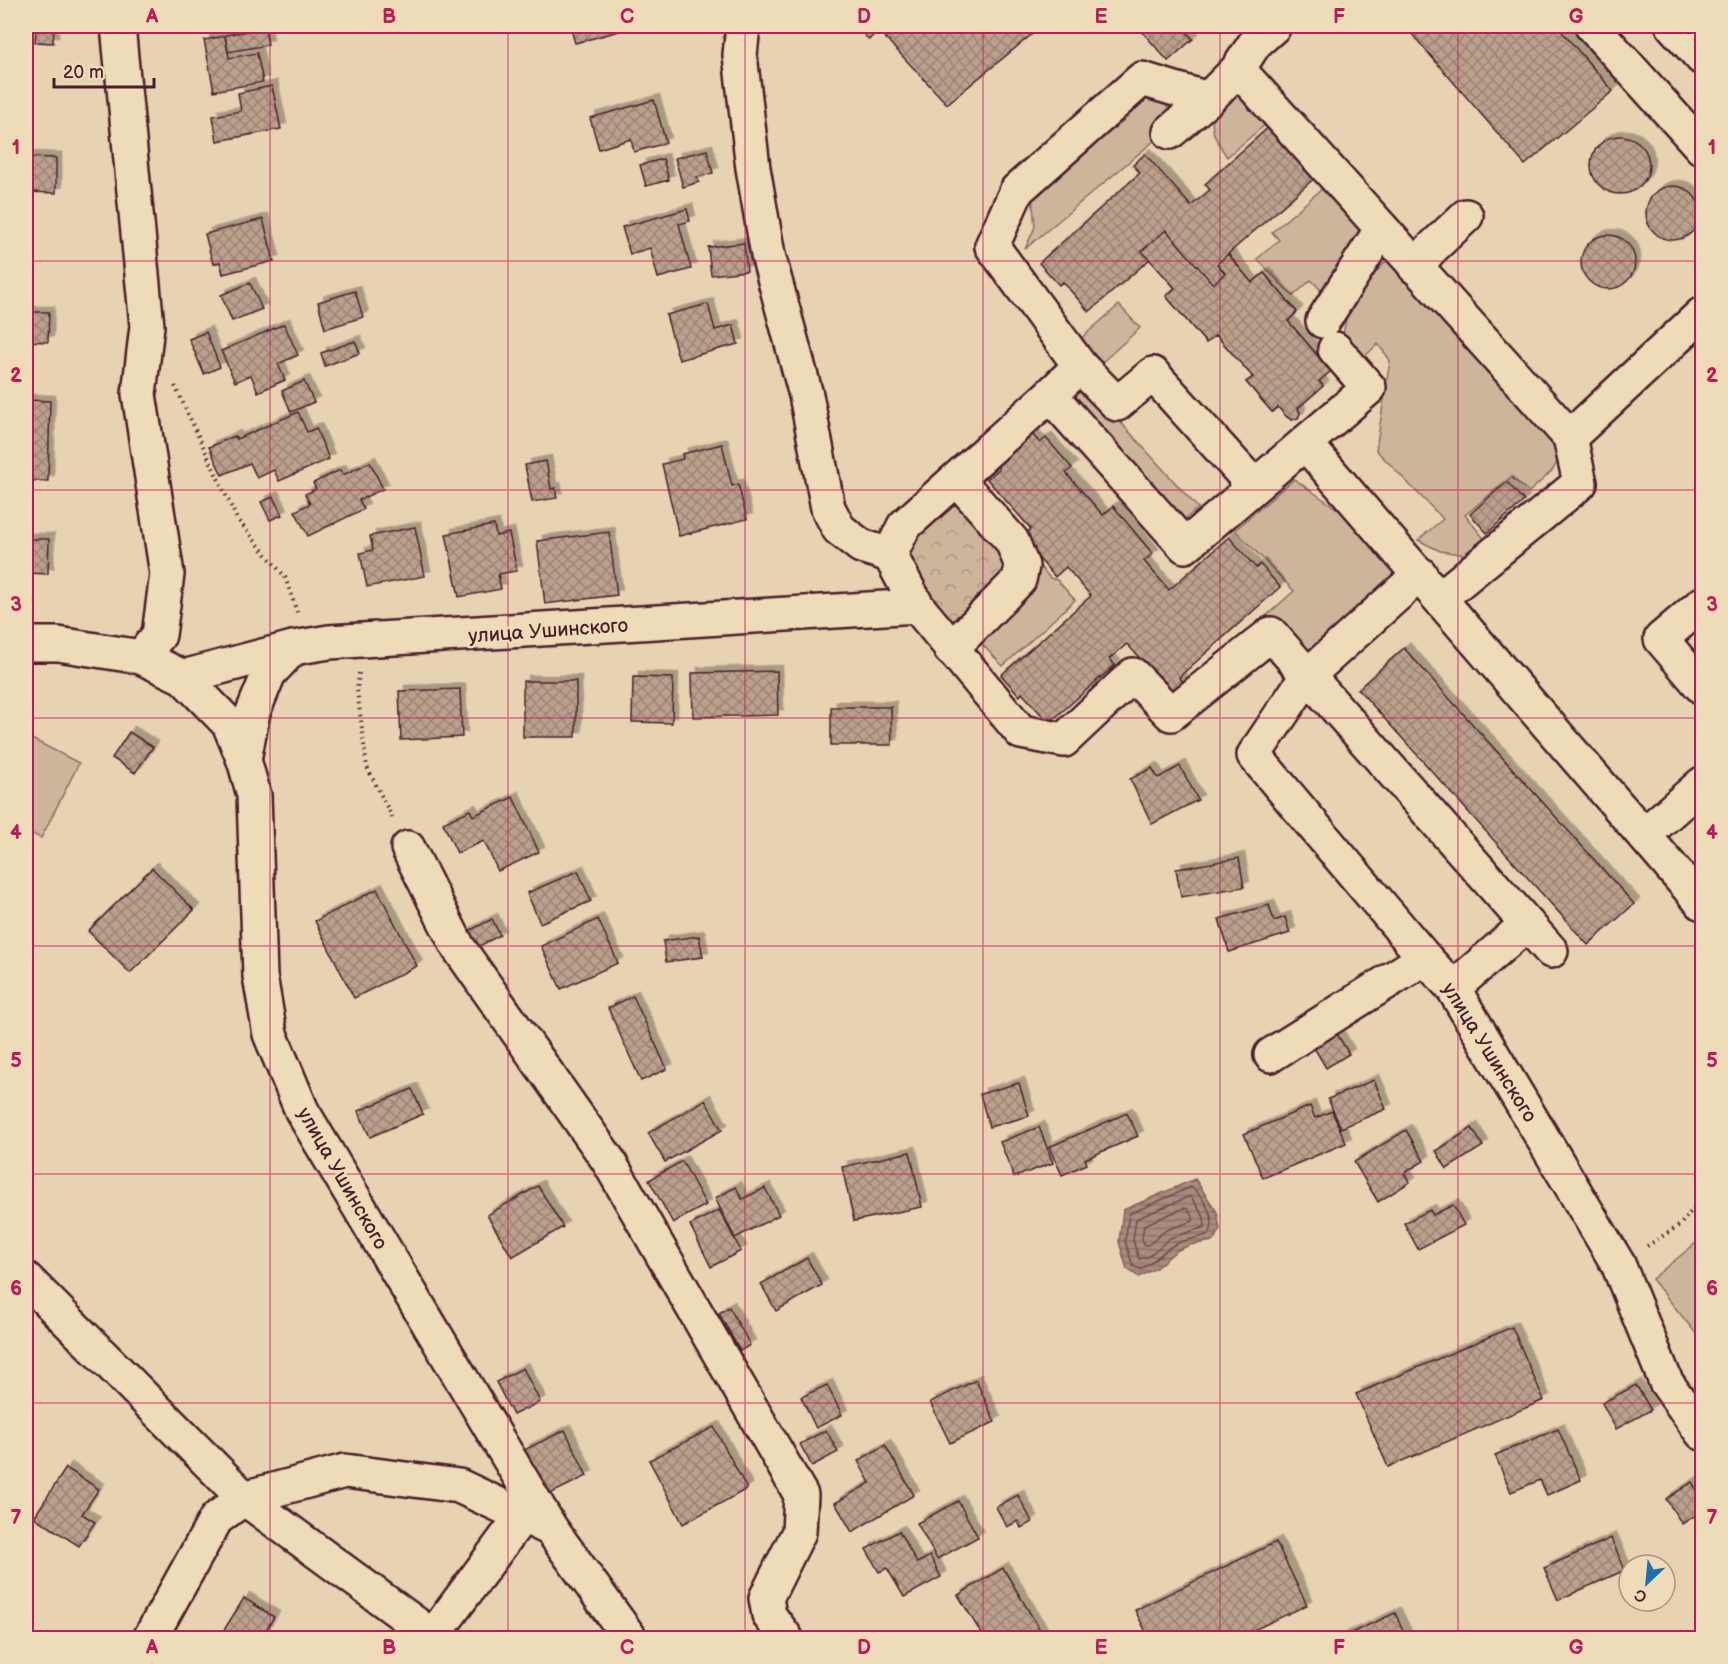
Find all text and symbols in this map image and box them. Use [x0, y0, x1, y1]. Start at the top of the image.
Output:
text: A [145, 5, 159, 29]
text: B [382, 5, 396, 29]
text: C [620, 5, 634, 29]
text: D [857, 5, 871, 29]
text: E [1095, 5, 1108, 29]
text: F [1333, 5, 1345, 29]
text: G [1569, 5, 1584, 29]
scale bar [54, 51, 154, 89]
text: 20 m [63, 62, 104, 83]
text: 1 [12, 136, 20, 160]
text: 1 [1708, 136, 1716, 160]
text: 2 [10, 364, 22, 388]
text: 2 [1706, 364, 1718, 388]
text: 3 [10, 593, 22, 617]
text: 3 [1706, 593, 1718, 617]
street label: улица Ушинского [467, 613, 629, 649]
text: 4 [10, 821, 22, 845]
text: 4 [1706, 821, 1718, 845]
street label: улица Ушинского [1437, 978, 1542, 1127]
text: 5 [10, 1049, 22, 1073]
text: 5 [1706, 1049, 1718, 1073]
street label: улица Ушинского [292, 1103, 393, 1254]
text: 6 [10, 1277, 22, 1301]
text: 6 [1706, 1277, 1718, 1301]
text: 7 [10, 1506, 22, 1530]
text: 7 [1706, 1506, 1718, 1530]
north arrow [1617, 1553, 1677, 1613]
text: С [1632, 1584, 1650, 1606]
text: A [145, 1636, 159, 1660]
text: B [382, 1636, 396, 1660]
text: C [620, 1636, 634, 1660]
text: D [857, 1636, 871, 1660]
text: E [1095, 1636, 1108, 1660]
text: F [1333, 1636, 1345, 1660]
text: G [1569, 1636, 1584, 1660]

